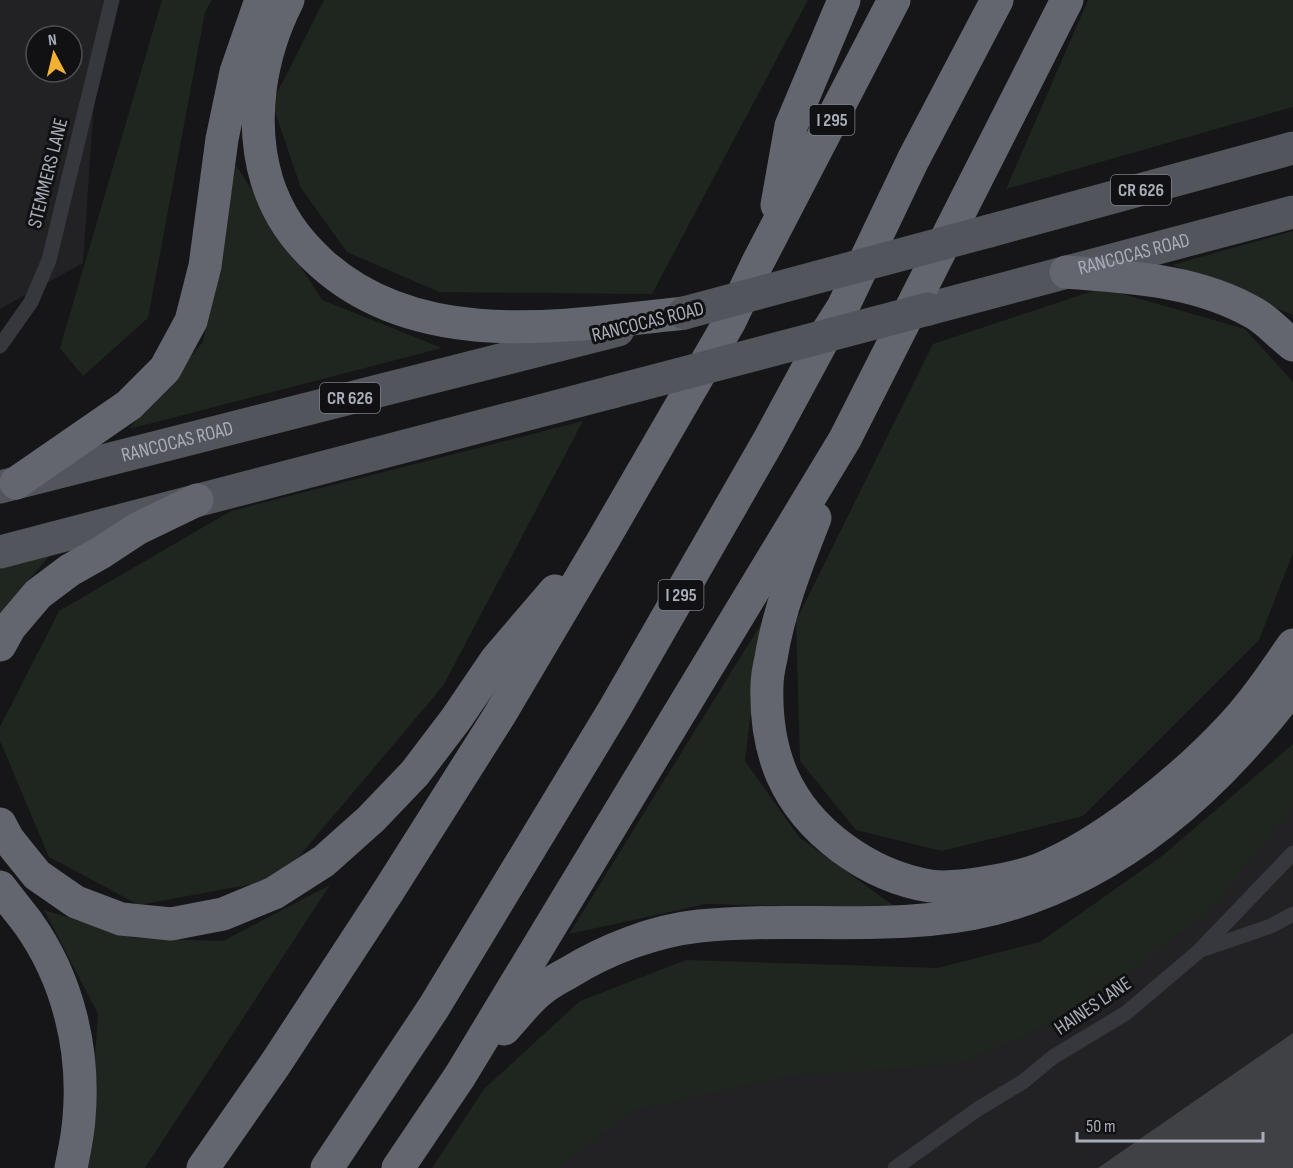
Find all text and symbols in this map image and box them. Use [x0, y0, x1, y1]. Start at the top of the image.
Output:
north arrow [24, 24, 84, 84]
text: N [47, 31, 58, 51]
road number: I 295 [810, 105, 854, 135]
street label: STEMMERS LANE [23, 116, 73, 230]
road number: CR 626 [1111, 175, 1171, 205]
street label: RANCOCAS ROAD [1075, 228, 1192, 281]
street label: RANCOCAS ROAD [590, 296, 706, 348]
road number: CR 626 [320, 383, 380, 413]
street label: RANCOCAS ROAD [119, 416, 236, 468]
road number: I 295 [658, 580, 704, 610]
street label: HAINES LANE [1050, 972, 1136, 1040]
scale bar [1077, 1105, 1263, 1143]
text: 50 m [1086, 1116, 1116, 1137]

